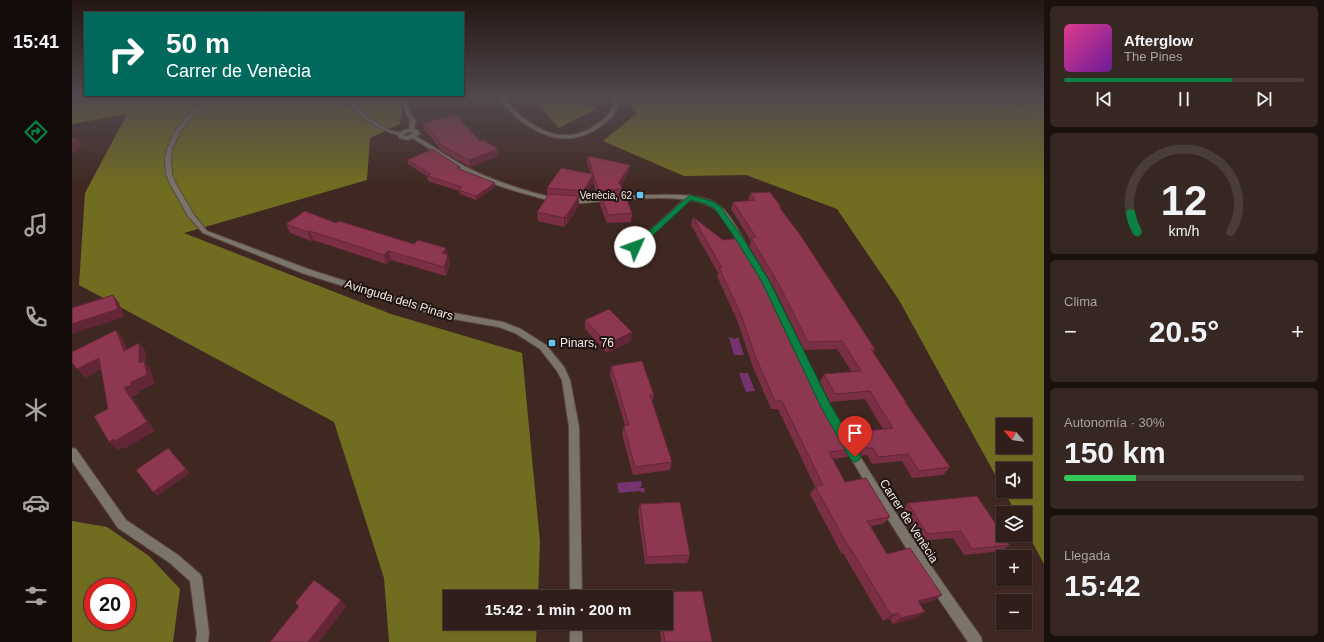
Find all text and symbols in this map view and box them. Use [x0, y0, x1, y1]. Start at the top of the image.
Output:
icon: right [100, 28, 152, 80]
text: 50 m [166, 28, 230, 59]
text: 15:41 [13, 32, 59, 52]
text: Afterglow [1124, 32, 1193, 49]
text: The Pines [1124, 49, 1183, 64]
text: Carrer de Venècia [166, 61, 311, 81]
icon: previous [1093, 88, 1115, 110]
icon: pause [1173, 88, 1195, 110]
icon: next [1253, 88, 1275, 110]
icon: directions [22, 118, 50, 146]
text: 12 [1161, 177, 1207, 224]
place label: Venècia, 62 [580, 190, 632, 201]
marker: Venècia, 62 [635, 190, 645, 200]
icon: music [22, 211, 50, 239]
text: km/h [1169, 222, 1200, 238]
position arrow [614, 226, 656, 268]
street label: Avinguda dels Pinars [343, 277, 455, 323]
text: Clima [1064, 294, 1097, 309]
icon: phone [22, 303, 50, 331]
text: 20.5° [1149, 315, 1219, 348]
text: − [1064, 319, 1077, 344]
text: + [1291, 319, 1304, 344]
place label: Pinars, 76 [560, 336, 614, 350]
marker: Pinars, 76 [547, 338, 557, 348]
icon: climate [22, 396, 50, 424]
text: Autonomía · 30% [1064, 415, 1164, 430]
pin [838, 416, 872, 457]
north arrow [996, 418, 1032, 454]
map controls [996, 418, 1032, 630]
icon: arrive [844, 422, 866, 444]
text: 150 km [1064, 436, 1166, 469]
button: sound [996, 462, 1032, 498]
street label: Carrer de Venècia [877, 477, 941, 566]
icon: car [22, 489, 50, 517]
button: layers [996, 506, 1032, 542]
text: Llegada [1064, 548, 1110, 563]
button: + [996, 550, 1032, 586]
text: 15:42 [1064, 569, 1141, 602]
speed limit sign: 20 [84, 578, 136, 630]
icon: filters [22, 582, 50, 610]
button: − [996, 594, 1032, 630]
text: 15:42 · 1 min · 200 m [485, 601, 631, 618]

